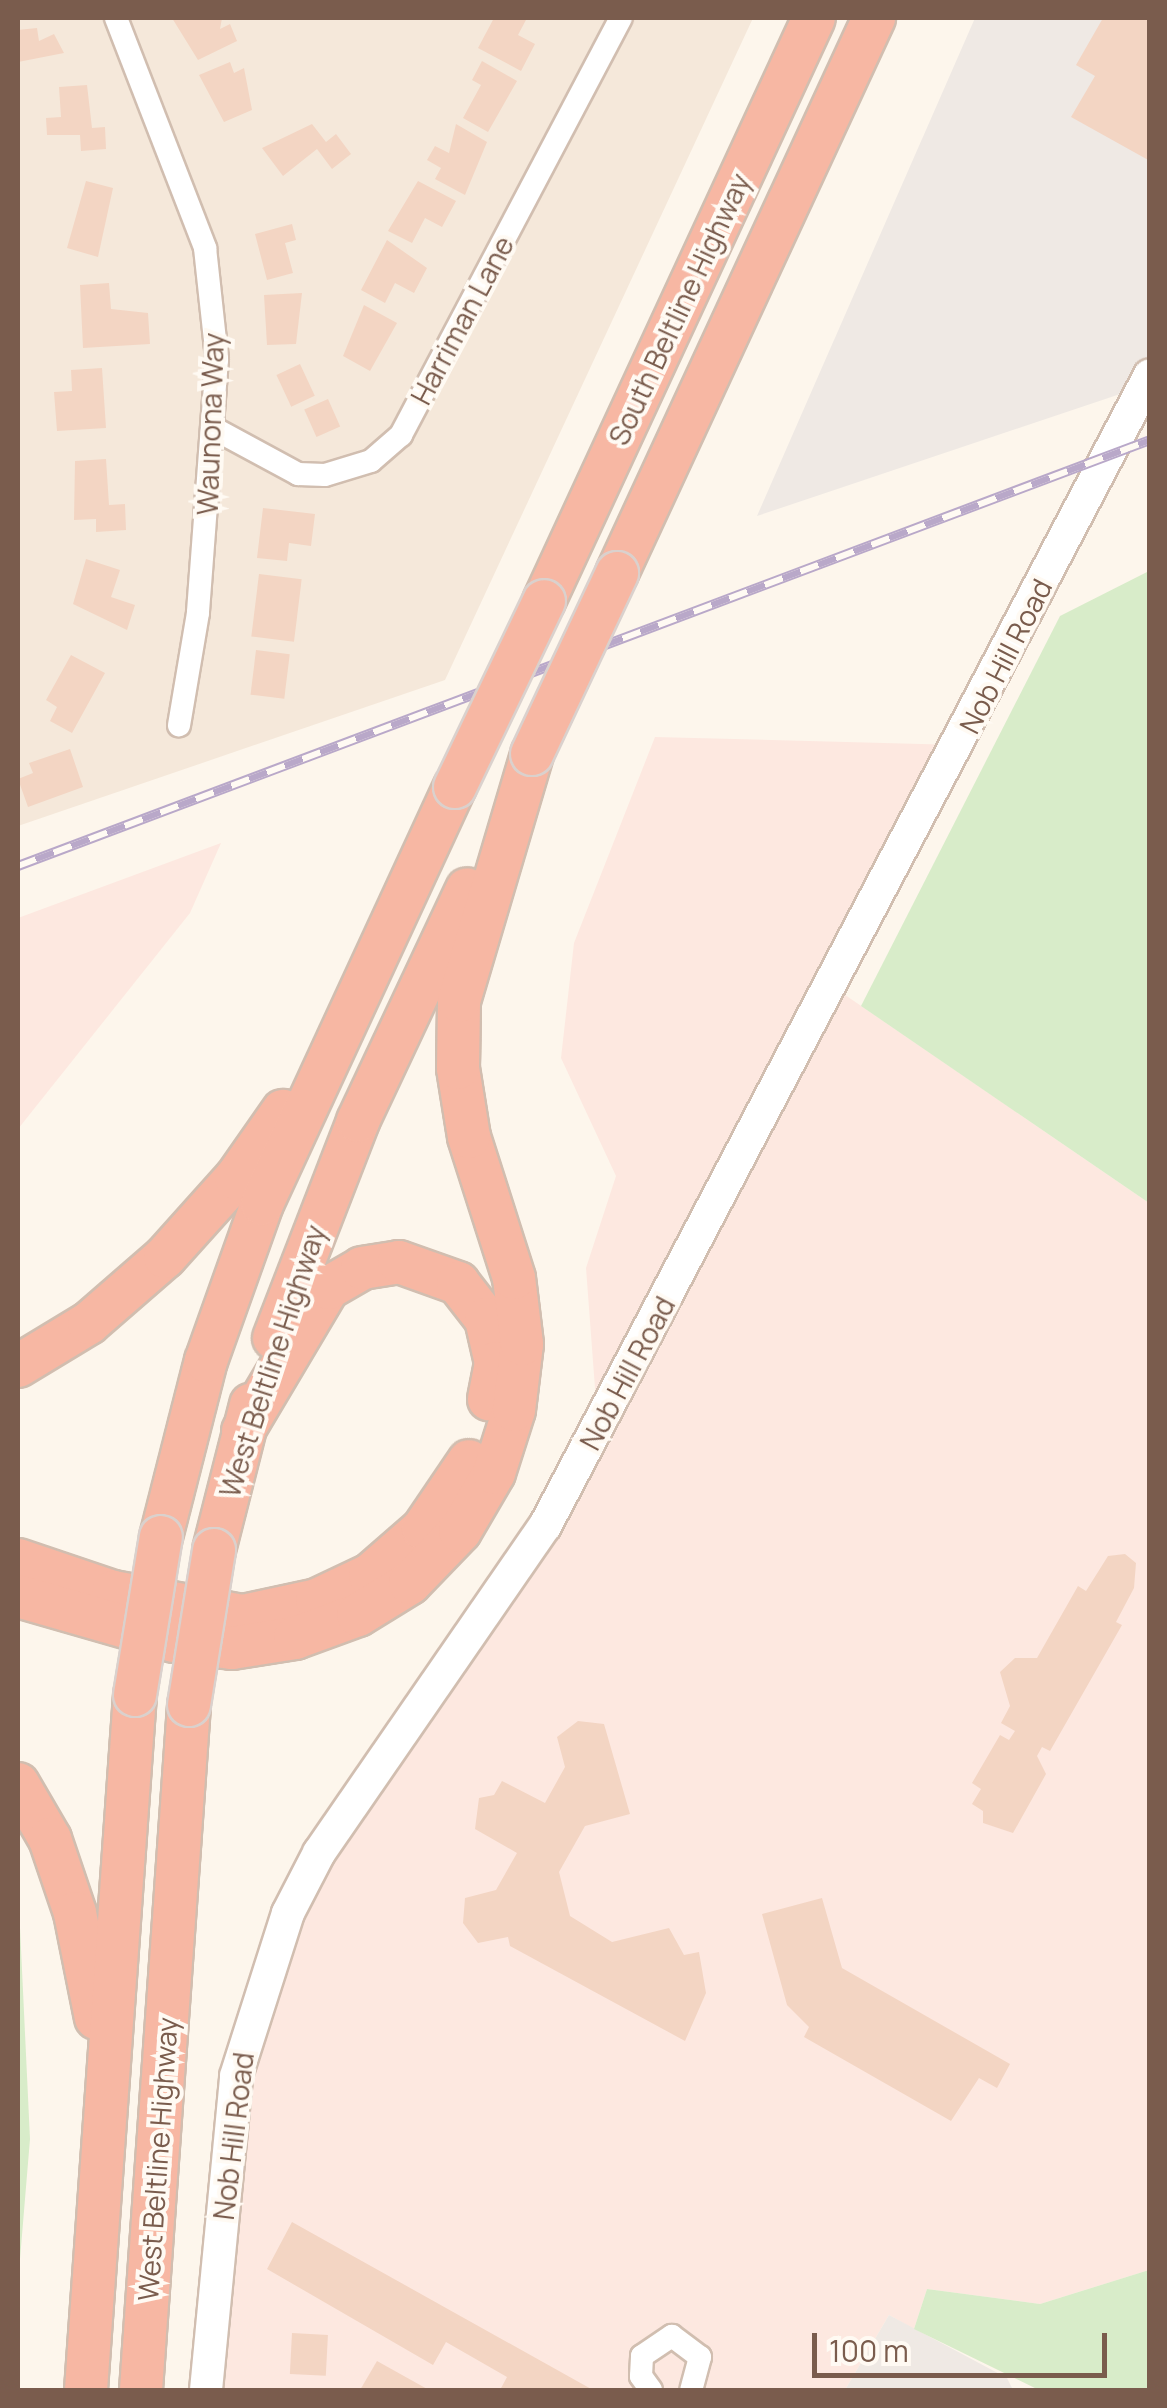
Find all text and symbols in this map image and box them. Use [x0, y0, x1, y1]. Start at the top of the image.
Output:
street label: South Beltline Highway [601, 168, 757, 450]
street label: Harriman Lane [404, 230, 520, 410]
street label: Waunona Way [190, 332, 230, 516]
street label: Nob Hill Road [952, 573, 1058, 739]
street label: West Beltline Highway [212, 1221, 332, 1501]
street label: Nob Hill Road [573, 1291, 681, 1455]
street label: West Beltline Highway [130, 2016, 184, 2302]
street label: Nob Hill Road [206, 2050, 260, 2222]
scale bar [817, 2313, 1112, 2375]
text: 100 m [829, 2330, 909, 2371]

